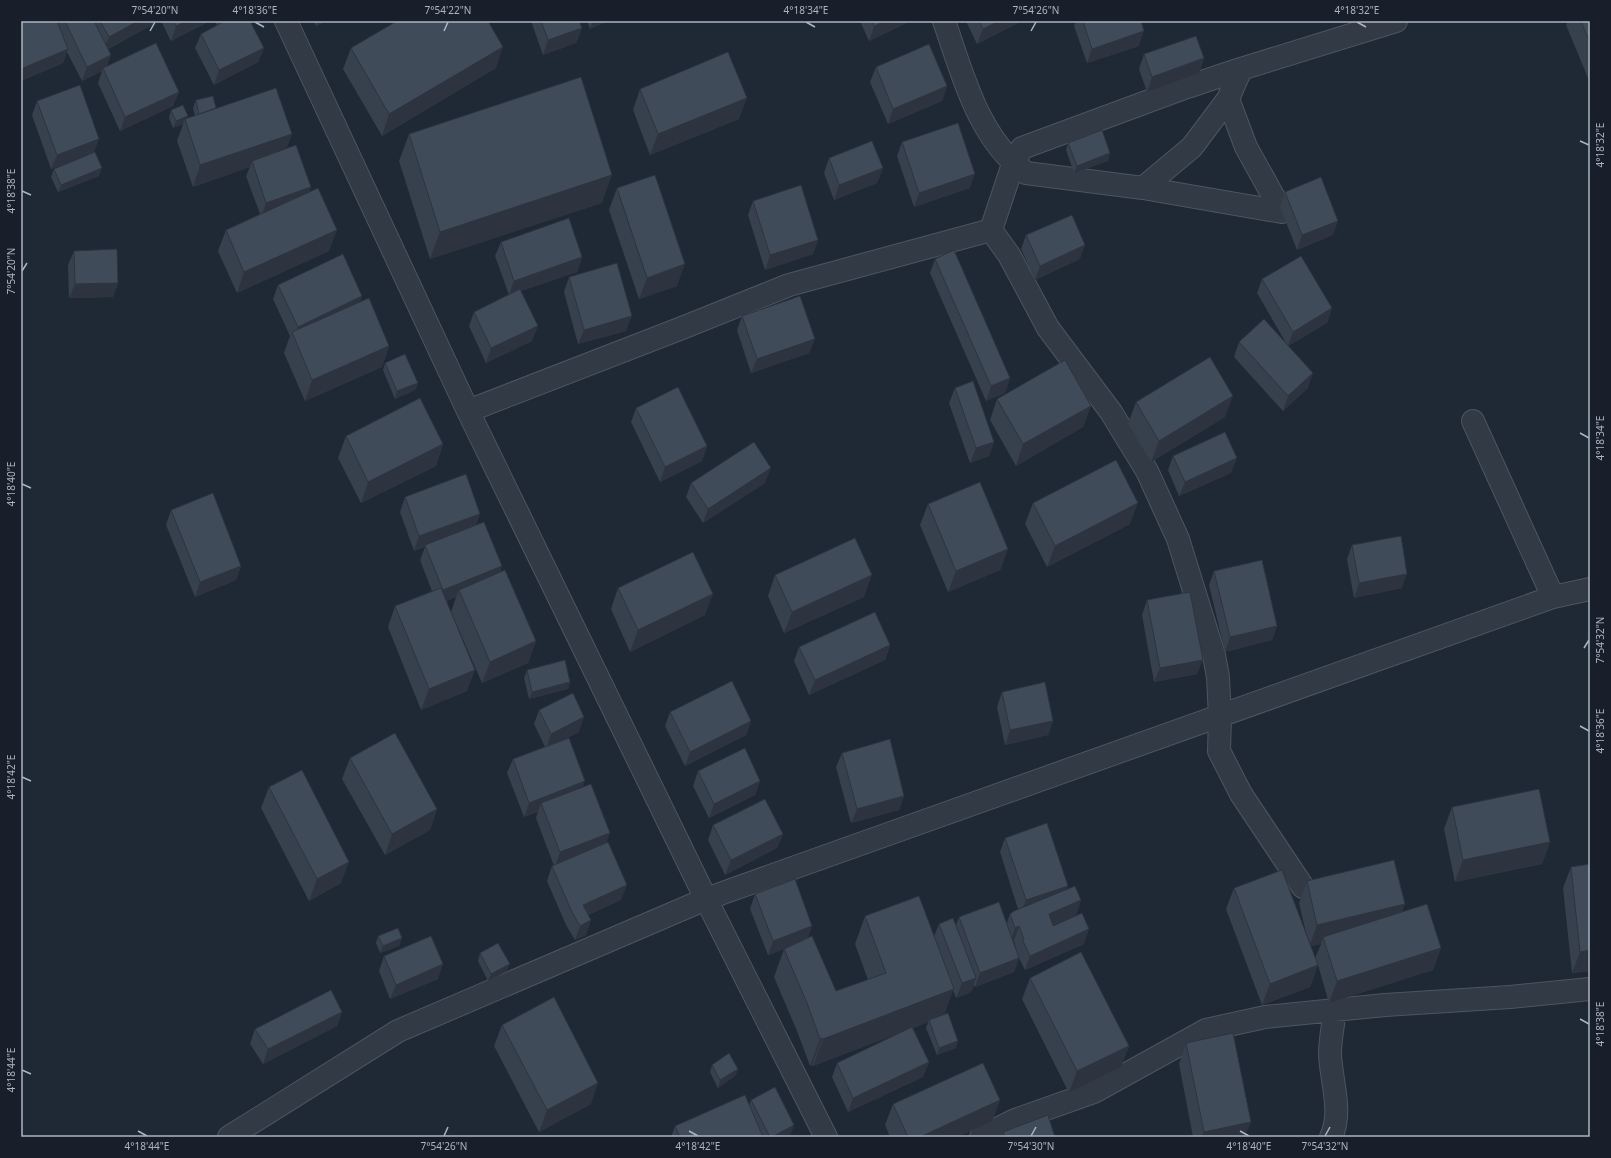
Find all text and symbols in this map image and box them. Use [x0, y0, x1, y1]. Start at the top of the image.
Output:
text: 7°54'20"N [132, 3, 178, 17]
text: 4°18'36"E [233, 3, 277, 17]
text: 7°54'22"N [425, 3, 471, 17]
text: 4°18'34"E [784, 3, 828, 17]
text: 7°54'26"N [1013, 3, 1059, 17]
text: 4°18'32"E [1335, 3, 1379, 17]
text: 4°18'32"E [1593, 123, 1607, 167]
text: 4°18'38"E [4, 169, 18, 213]
text: 7°54'20"N [4, 248, 18, 294]
text: 4°18'34"E [1593, 416, 1607, 460]
text: 4°18'40"E [4, 462, 18, 506]
text: 7°54'32"N [1593, 617, 1607, 663]
text: 4°18'36"E [1593, 709, 1607, 753]
text: 4°18'42"E [4, 755, 18, 799]
text: 4°18'38"E [1593, 1002, 1607, 1046]
text: 4°18'44"E [4, 1048, 18, 1092]
text: 4°18'44"E [125, 1139, 169, 1153]
text: 7°54'26"N [421, 1139, 467, 1153]
text: 4°18'42"E [676, 1139, 720, 1153]
text: 7°54'30"N [1008, 1139, 1054, 1153]
text: 4°18'40"E [1227, 1139, 1271, 1153]
text: 7°54'32"N [1302, 1139, 1348, 1153]

